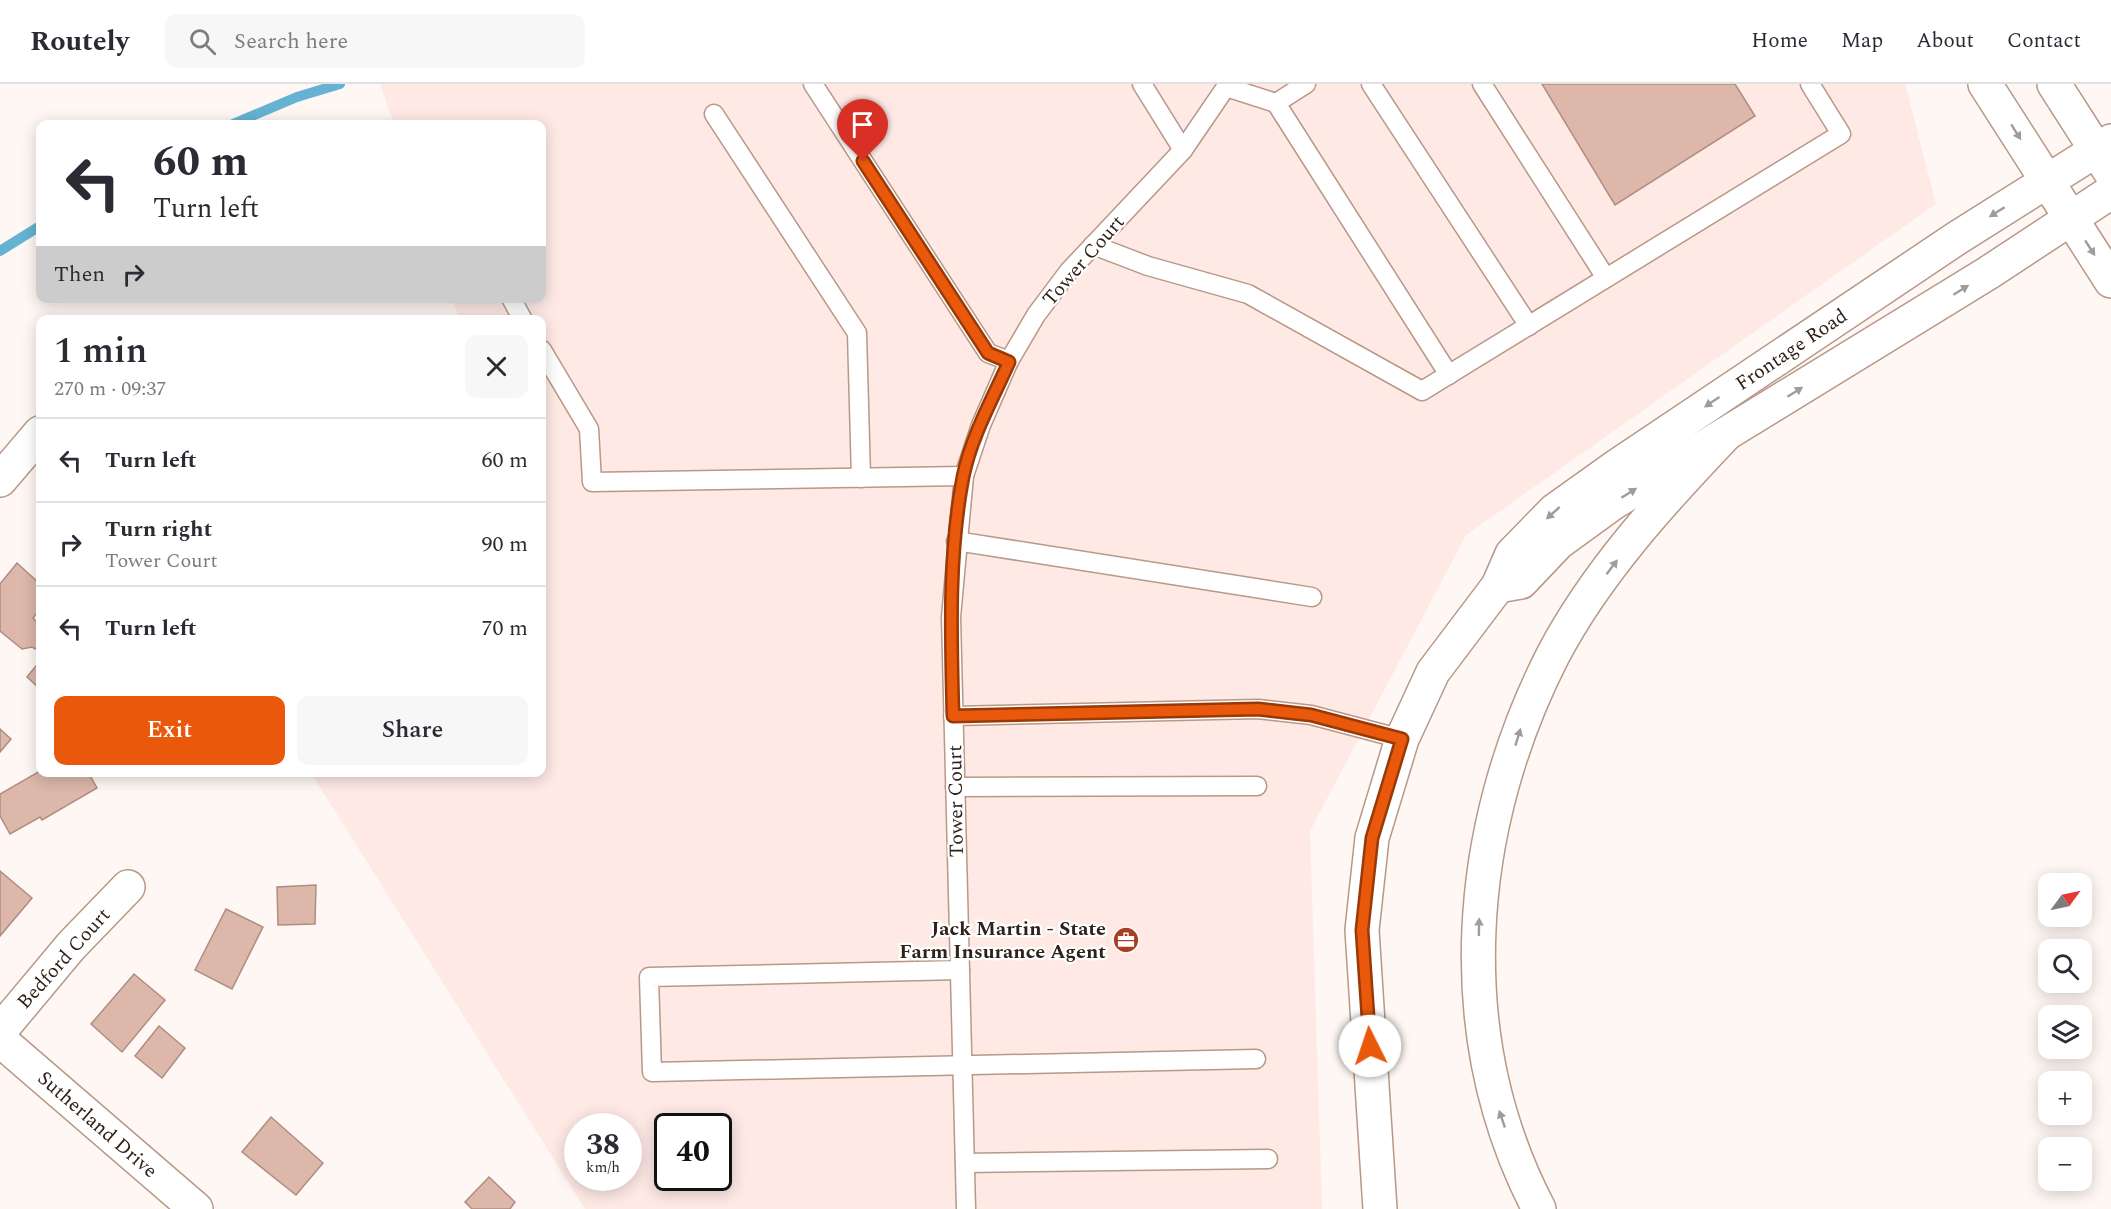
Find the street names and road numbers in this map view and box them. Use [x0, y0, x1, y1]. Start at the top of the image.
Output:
street label: Tower Court [1036, 208, 1132, 313]
street label: Frontage Road [1730, 301, 1854, 398]
street label: Tower Court [940, 744, 972, 858]
street label: Bedford Court [10, 901, 118, 1016]
street label: Sutherland Drive [31, 1064, 164, 1185]

